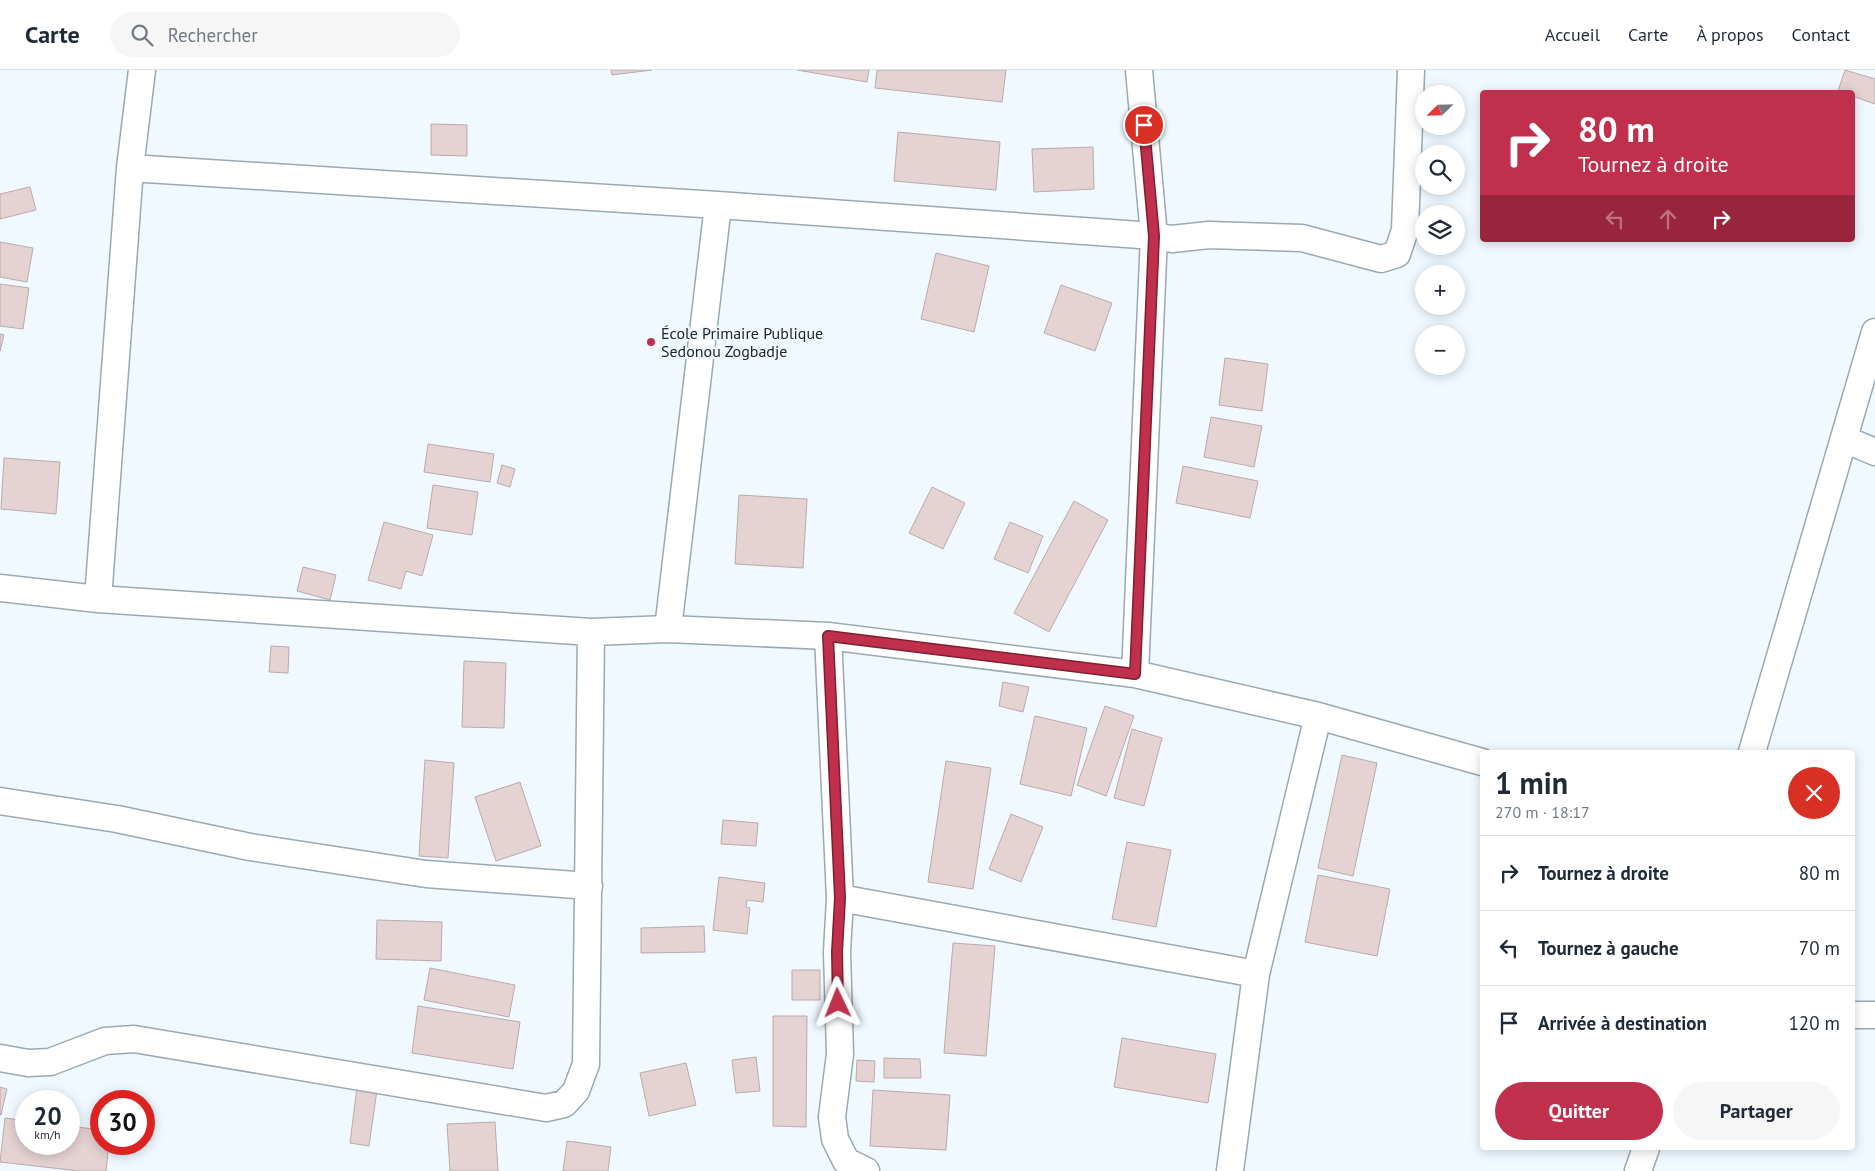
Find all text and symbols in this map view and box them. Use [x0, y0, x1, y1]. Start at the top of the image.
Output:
search box [110, 12, 460, 57]
text: Carte [25, 19, 80, 50]
icon: search [128, 21, 156, 49]
text: Rechercher [168, 23, 258, 47]
text: Accueil [1545, 23, 1600, 46]
text: Carte [1628, 23, 1669, 46]
text: À propos [1697, 23, 1764, 46]
text: Contact [1792, 23, 1850, 46]
north arrow [1415, 85, 1465, 135]
map controls [1415, 85, 1465, 375]
pin [1123, 104, 1165, 146]
text: 80 m [1578, 106, 1655, 152]
icon: right [1495, 110, 1560, 175]
icon: arrive [1130, 111, 1158, 139]
button: search [1415, 145, 1465, 195]
text: Tournez à droite [1578, 150, 1729, 178]
button: layers [1415, 205, 1465, 255]
icon: left [1601, 205, 1629, 233]
icon: ahead [1654, 205, 1682, 233]
icon: right [1707, 205, 1735, 233]
button: + [1415, 265, 1465, 315]
place label: École Primaire Publique Sedonou Zogbadje [661, 323, 823, 361]
button: − [1415, 325, 1465, 375]
marker: École Primaire Publique Sedonou Zogbadje [645, 336, 657, 348]
text: 1 min [1495, 763, 1568, 802]
button: close [1788, 767, 1840, 819]
text: 270 m · 18:17 [1495, 802, 1590, 822]
icon: right [1495, 859, 1523, 887]
text: Tournez à droite [1538, 861, 1669, 885]
text: 80 m [1799, 861, 1840, 885]
icon: left [1495, 934, 1523, 962]
text: Tournez à gauche [1538, 936, 1679, 960]
text: 70 m [1799, 936, 1840, 960]
position arrow [811, 976, 863, 1028]
icon: arrive [1495, 1009, 1523, 1037]
text: Arrivée à destination [1538, 1011, 1707, 1035]
text: 120 m [1788, 1011, 1840, 1035]
button: Quitter [1495, 1082, 1663, 1140]
button: Partager [1673, 1082, 1840, 1140]
speed limit sign: 30 [90, 1090, 155, 1155]
text: 20 [33, 1100, 62, 1132]
text: km/h [34, 1127, 61, 1142]

